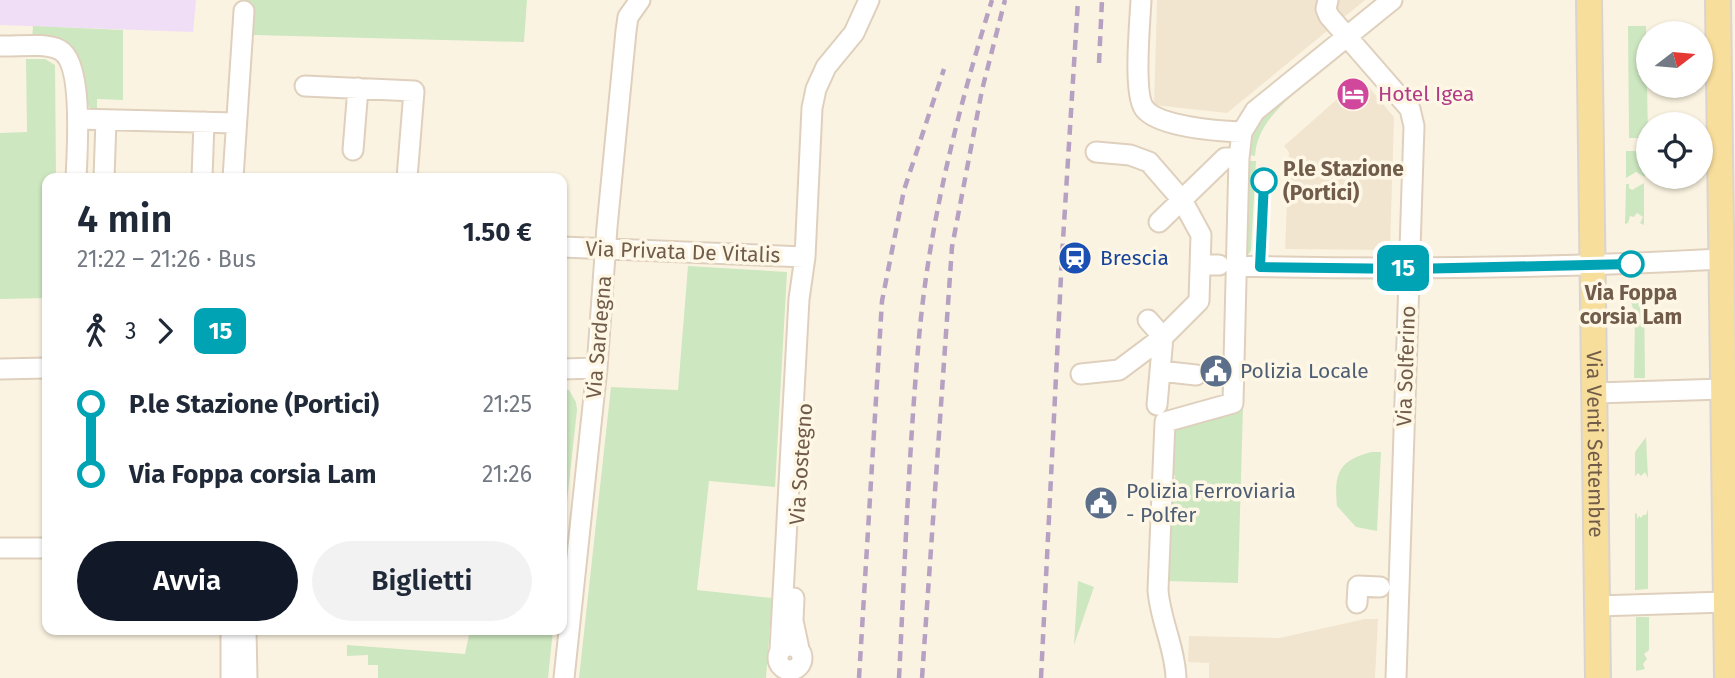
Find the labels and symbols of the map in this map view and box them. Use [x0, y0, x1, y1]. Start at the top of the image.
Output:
north arrow [1636, 21, 1713, 98]
hotel icon: Hotel Igea [1334, 75, 1372, 113]
place label: Hotel Igea [1378, 81, 1474, 107]
place label: P.le Stazione (Portici) [1283, 156, 1404, 206]
marker: P.le Stazione (Portici) [1251, 168, 1277, 194]
street label: Via Privata De Vitalis [585, 236, 781, 268]
station icon: Brescia [1056, 239, 1094, 277]
place label: Brescia [1100, 245, 1169, 271]
line badge: 15 [1372, 245, 1434, 291]
marker: Via Foppa corsia Lam [1618, 251, 1644, 277]
street label: Via Sardegna [581, 274, 617, 400]
place label: Via Foppa corsia Lam [1580, 280, 1682, 330]
street label: Via Solferino [1391, 305, 1421, 427]
street label: Via Venti Settembre [1581, 350, 1609, 538]
public building icon: Polizia Locale [1197, 352, 1235, 390]
place label: Polizia Locale [1240, 358, 1369, 384]
street label: Via Sostegno [784, 402, 818, 526]
place label: Polizia Ferroviaria - Polfer [1126, 478, 1296, 528]
public building icon: Polizia Ferroviaria - Polfer [1082, 484, 1120, 522]

